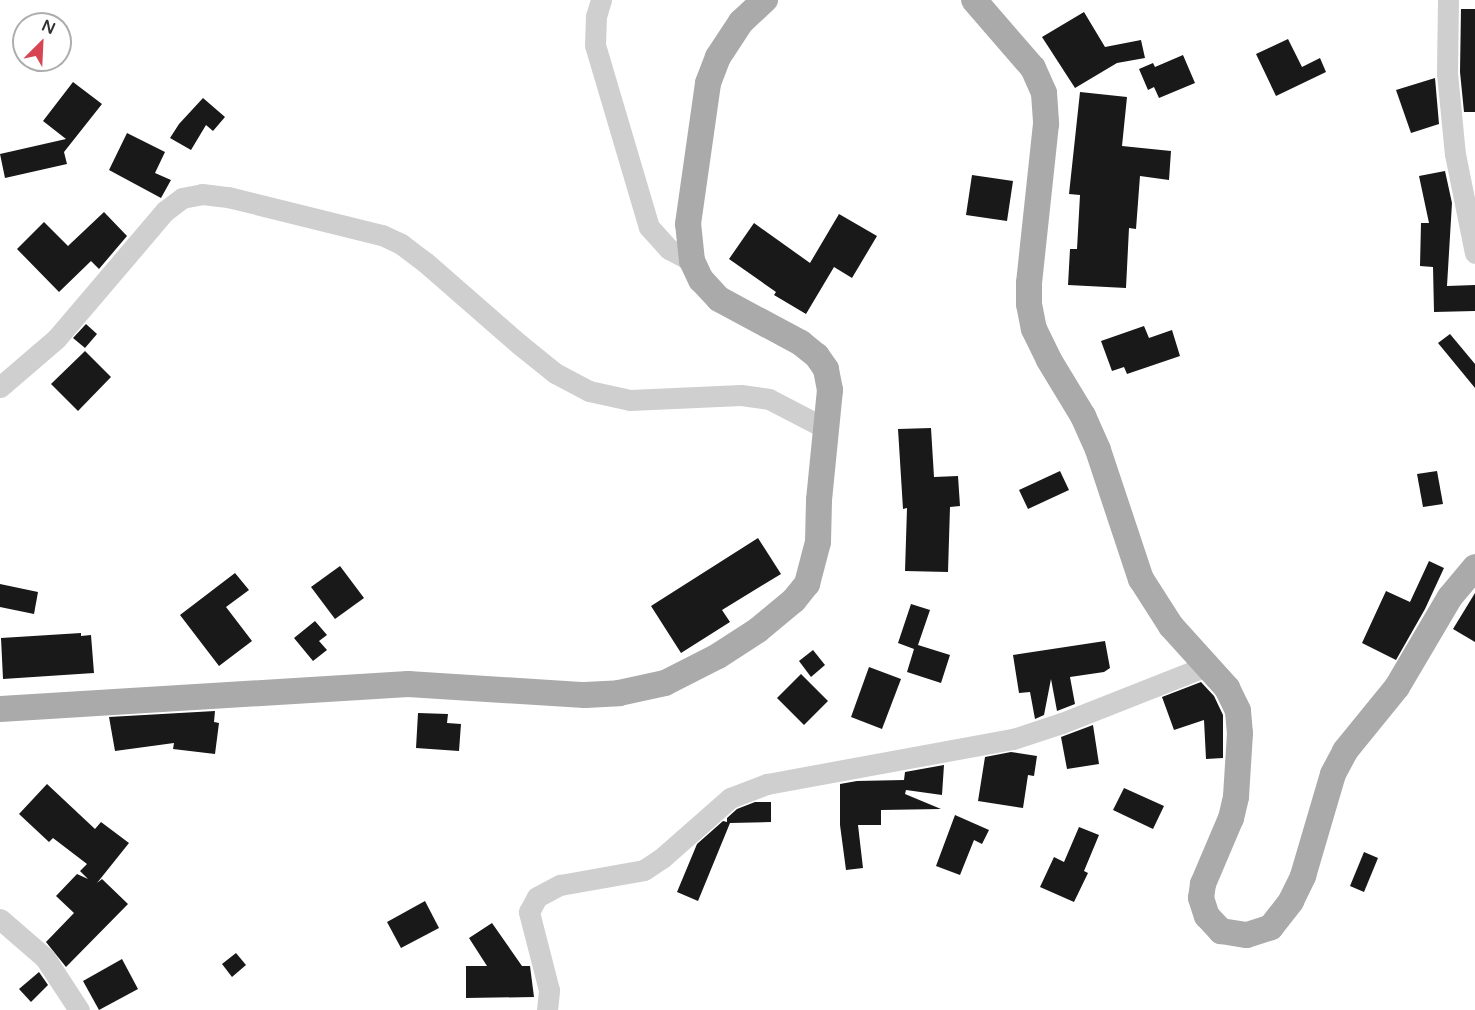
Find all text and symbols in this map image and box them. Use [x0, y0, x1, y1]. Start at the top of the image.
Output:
north arrow [12, 12, 72, 72]
text: N [39, 16, 58, 39]

